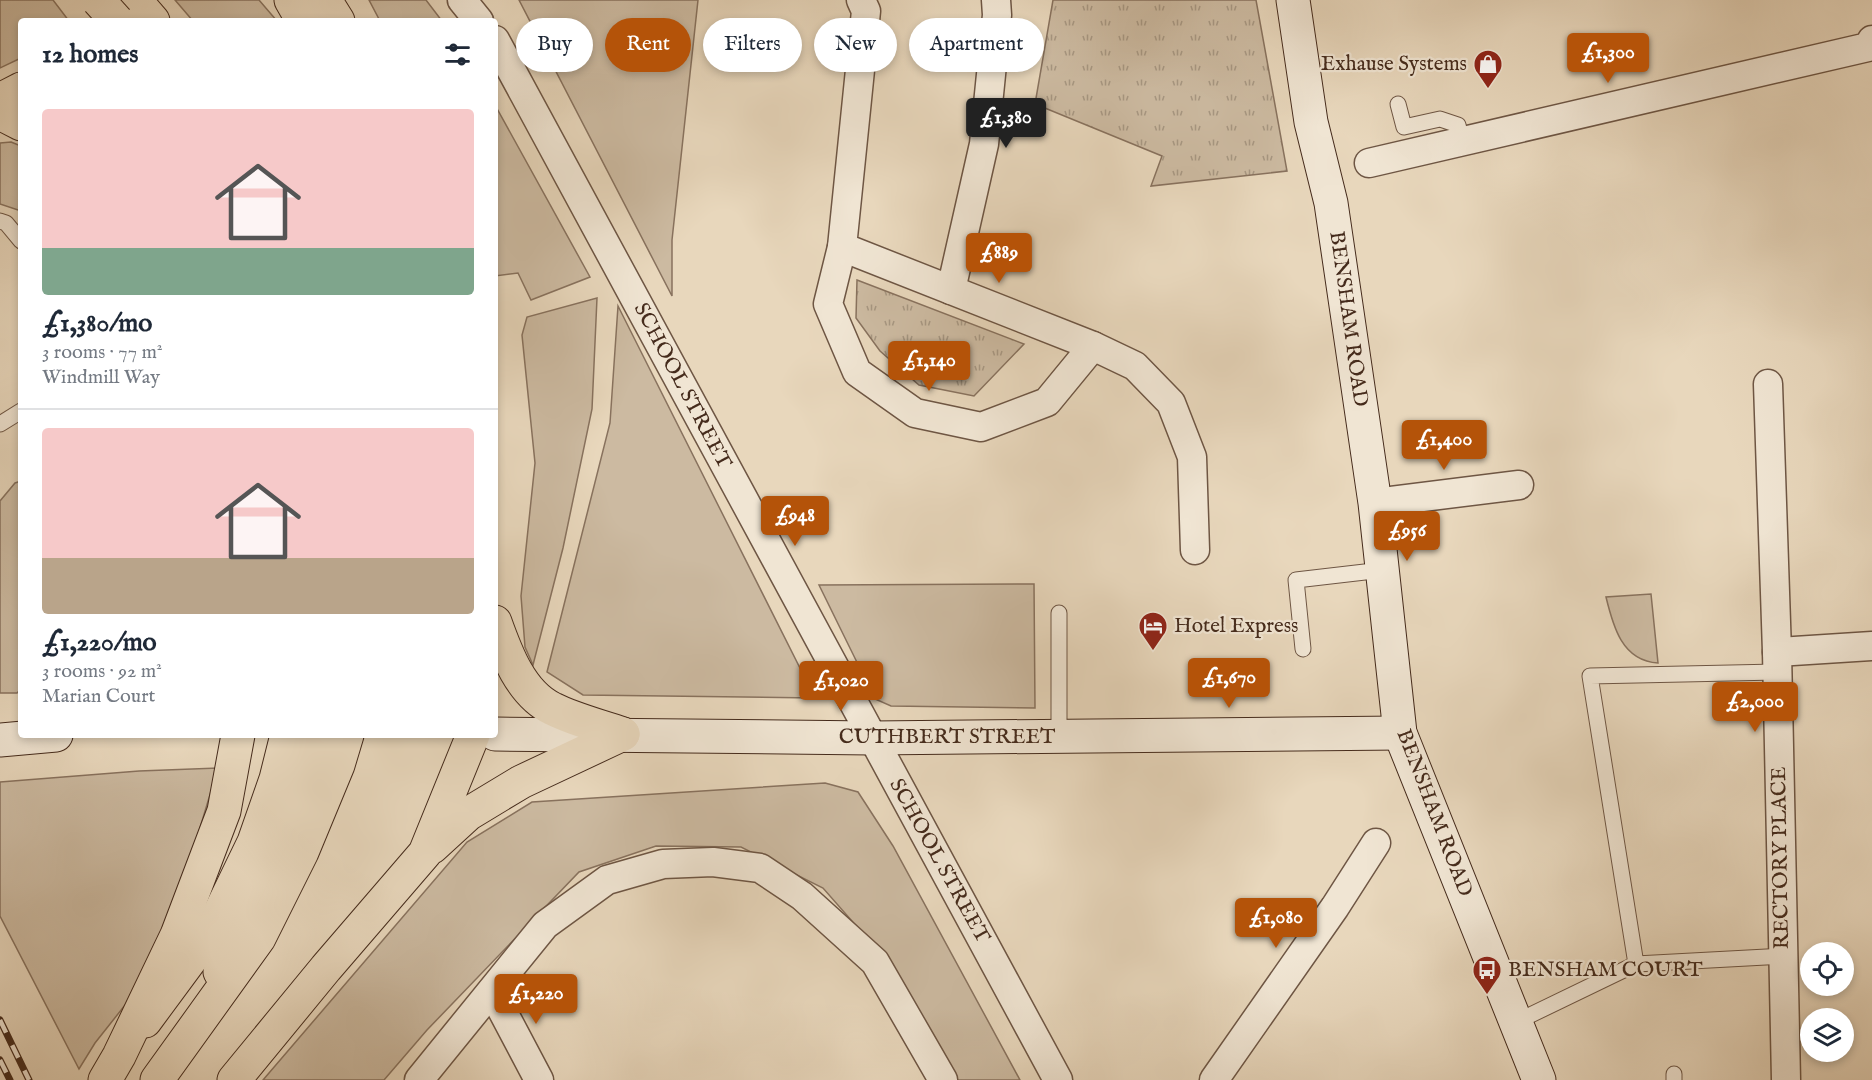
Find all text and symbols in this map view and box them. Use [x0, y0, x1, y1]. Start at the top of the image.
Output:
chip: Buy [516, 18, 593, 72]
chip: Rent [605, 18, 691, 72]
chip: Filters [703, 18, 802, 72]
chip: New [814, 18, 897, 72]
chip: Apartment [909, 18, 1044, 72]
pin: £1,300 [1559, 33, 1657, 84]
text: 12 homes [42, 38, 138, 71]
icon: filters [441, 38, 474, 71]
text: £1,300 [1581, 40, 1635, 65]
shop icon: Exhause Systems [1472, 48, 1504, 90]
place label: Exhause Systems [1321, 51, 1467, 78]
pin: £1,380 [957, 98, 1055, 149]
text: £1,380 [980, 105, 1032, 130]
icon: home [204, 148, 312, 256]
street label: BENSHAM ROAD [1322, 229, 1374, 409]
pin: £889 [963, 233, 1035, 284]
text: £889 [980, 240, 1018, 265]
street label: SCHOOL STREET [627, 298, 737, 474]
text: £1,380/mo [42, 307, 152, 340]
text: 3 rooms · 77 m² [42, 340, 162, 365]
pin: £1,140 [880, 341, 978, 392]
text: £1,140 [902, 348, 956, 373]
text: Windmill Way [42, 365, 160, 390]
pin: £1,400 [1395, 420, 1493, 471]
text: £1,400 [1416, 427, 1472, 452]
icon: home [204, 467, 312, 575]
pin: £948 [759, 496, 831, 547]
text: £948 [775, 503, 815, 528]
pin: £956 [1371, 511, 1443, 562]
text: £956 [1388, 518, 1426, 543]
hotel icon: Hotel Express [1137, 610, 1169, 652]
place label: Hotel Express [1174, 613, 1298, 640]
text: £1,220/mo [42, 626, 157, 659]
pin: £1,670 [1180, 658, 1278, 709]
text: 3 rooms · 92 m² [42, 659, 162, 684]
pin: £1,020 [792, 661, 890, 712]
text: £1,670 [1202, 665, 1256, 690]
text: £1,020 [813, 668, 869, 693]
pin: £2,000 [1706, 682, 1804, 733]
text: Marian Court [42, 684, 155, 709]
text: £2,000 [1726, 689, 1784, 714]
street label: CUTHBERT STREET [839, 724, 1056, 751]
street label: BENSHAM ROAD [1390, 725, 1478, 901]
street label: RECTORY PLACE [1766, 766, 1796, 950]
street label: SCHOOL STREET [883, 774, 996, 949]
pin: £1,080 [1227, 898, 1325, 949]
text: £1,080 [1249, 905, 1303, 930]
map controls [1800, 942, 1854, 1062]
button: locate [1800, 942, 1854, 996]
bus stop icon: BENSHAM COURT [1471, 954, 1503, 996]
place label: BENSHAM COURT [1508, 957, 1703, 984]
pin: £1,220 [487, 974, 585, 1025]
text: £1,220 [508, 981, 564, 1006]
button: layers [1800, 1008, 1854, 1062]

